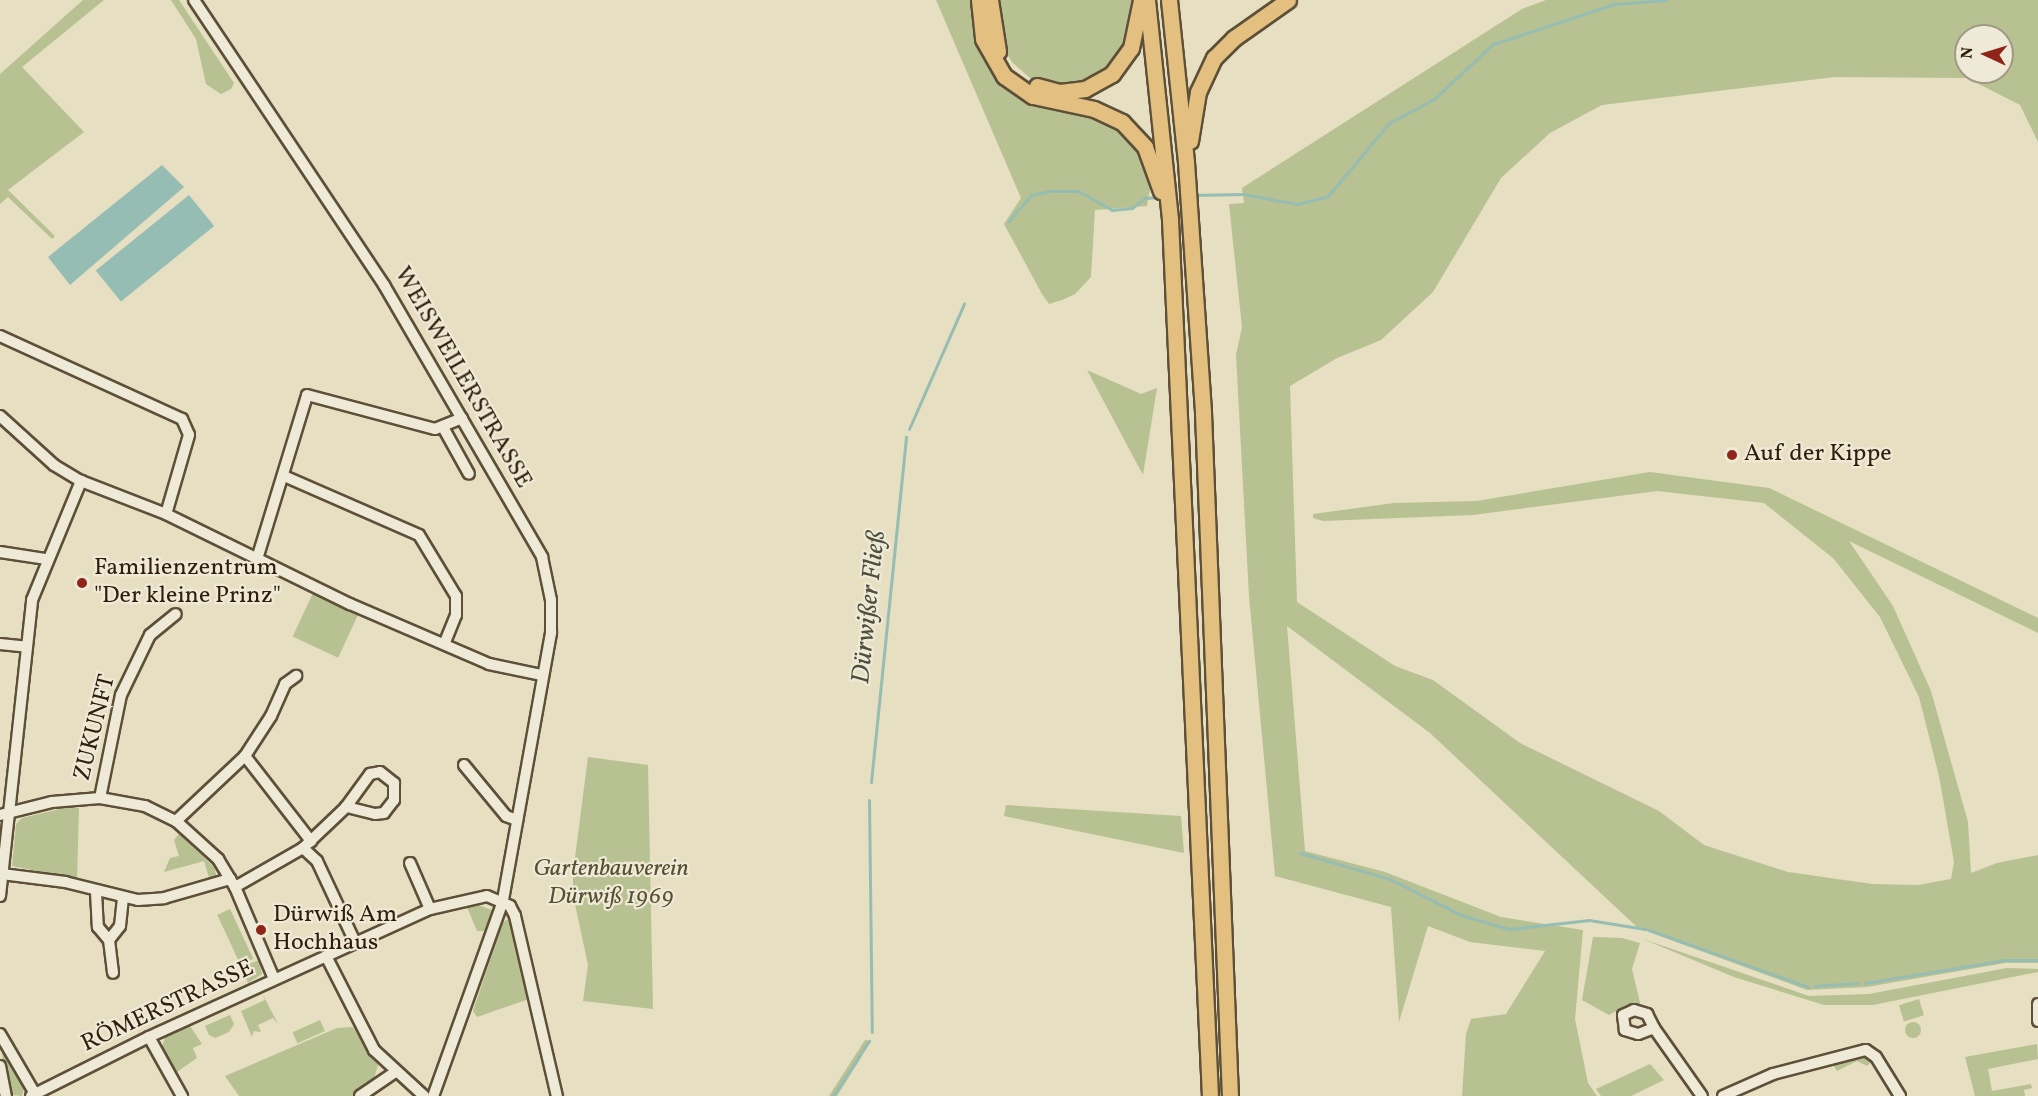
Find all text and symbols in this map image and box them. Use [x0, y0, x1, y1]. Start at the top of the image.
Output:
north arrow [1954, 24, 2014, 84]
text: N [1957, 46, 1979, 59]
street label: WEISWEILERSTRASSE [387, 262, 537, 494]
place label: Auf der Kippe [1744, 441, 1889, 469]
marker: Auf der Kippe [1725, 448, 1739, 462]
water label: Dürwißer Fließ [846, 529, 894, 685]
place label: Familienzentrum "Der kleine Prinz" [94, 555, 281, 611]
marker: Familienzentrum "Der kleine Prinz" [75, 576, 89, 590]
street label: ZUKUNFT [69, 672, 123, 784]
park label: Gartenbauverein Dürwiß 1969 [533, 856, 689, 912]
place label: Dürwiß Am Hochhaus [273, 902, 397, 958]
marker: Dürwiß Am Hochhaus [254, 923, 268, 937]
street label: RÖMERSTRASSE [77, 954, 259, 1060]

